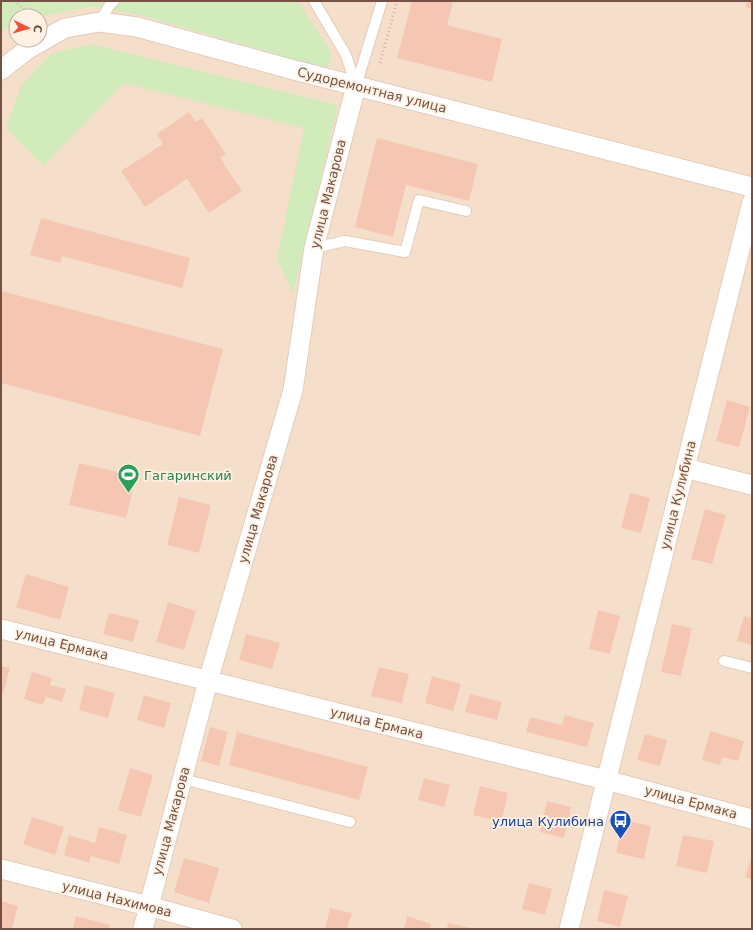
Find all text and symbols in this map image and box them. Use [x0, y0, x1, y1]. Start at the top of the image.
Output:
north arrow [8, 8, 48, 48]
text: С [31, 24, 44, 33]
street label: Судоремонтная улица [296, 64, 448, 116]
street label: улица Макарова [307, 138, 349, 250]
street label: улица Кулибина [657, 439, 699, 551]
street label: улица Макарова [235, 453, 281, 565]
sports icon: Гагаринский [116, 462, 142, 495]
place label: Гагаринский [144, 468, 232, 483]
street label: улица Ермака [14, 625, 110, 663]
street label: улица Ермака [329, 704, 425, 742]
street label: улица Макарова [149, 765, 193, 877]
street label: улица Ермака [643, 782, 739, 822]
bus stop icon: улица Кулибина [607, 808, 633, 841]
place label: улица Кулибина [492, 814, 604, 829]
street label: улица Нахимова [61, 878, 173, 920]

